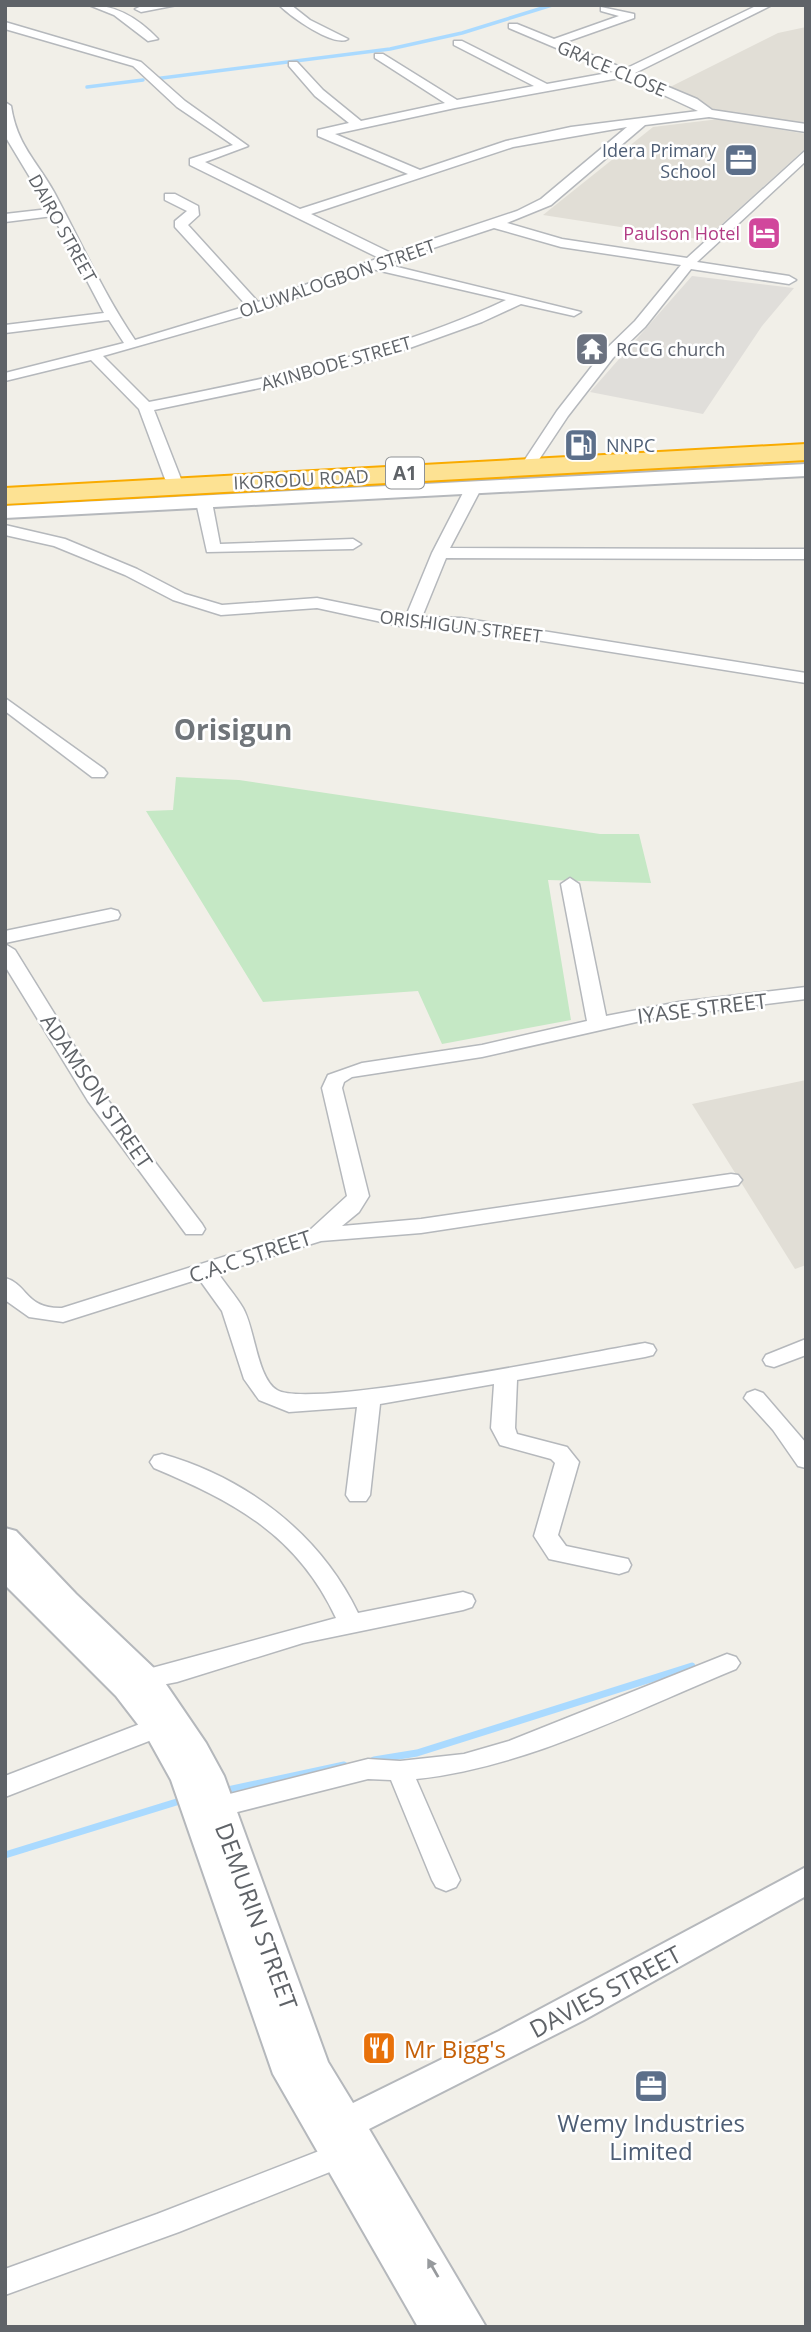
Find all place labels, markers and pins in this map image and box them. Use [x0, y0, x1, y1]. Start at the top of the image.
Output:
place label: Idera Primary School [602, 138, 717, 183]
office icon: Idera Primary School [722, 141, 760, 179]
hotel icon: Paulson Hotel [745, 214, 783, 252]
place label: Paulson Hotel [623, 221, 740, 245]
temple icon: RCCG church [573, 330, 611, 368]
place label: RCCG church [616, 337, 725, 361]
fuel station icon: NNPC [562, 426, 600, 464]
place label: NNPC [606, 433, 655, 457]
restaurant icon: Mr Bigg's [360, 2029, 398, 2067]
place label: Mr Bigg's [404, 2032, 506, 2065]
office icon: Wemy Industries Limited [632, 2067, 670, 2105]
place label: Wemy Industries Limited [557, 2106, 745, 2167]

